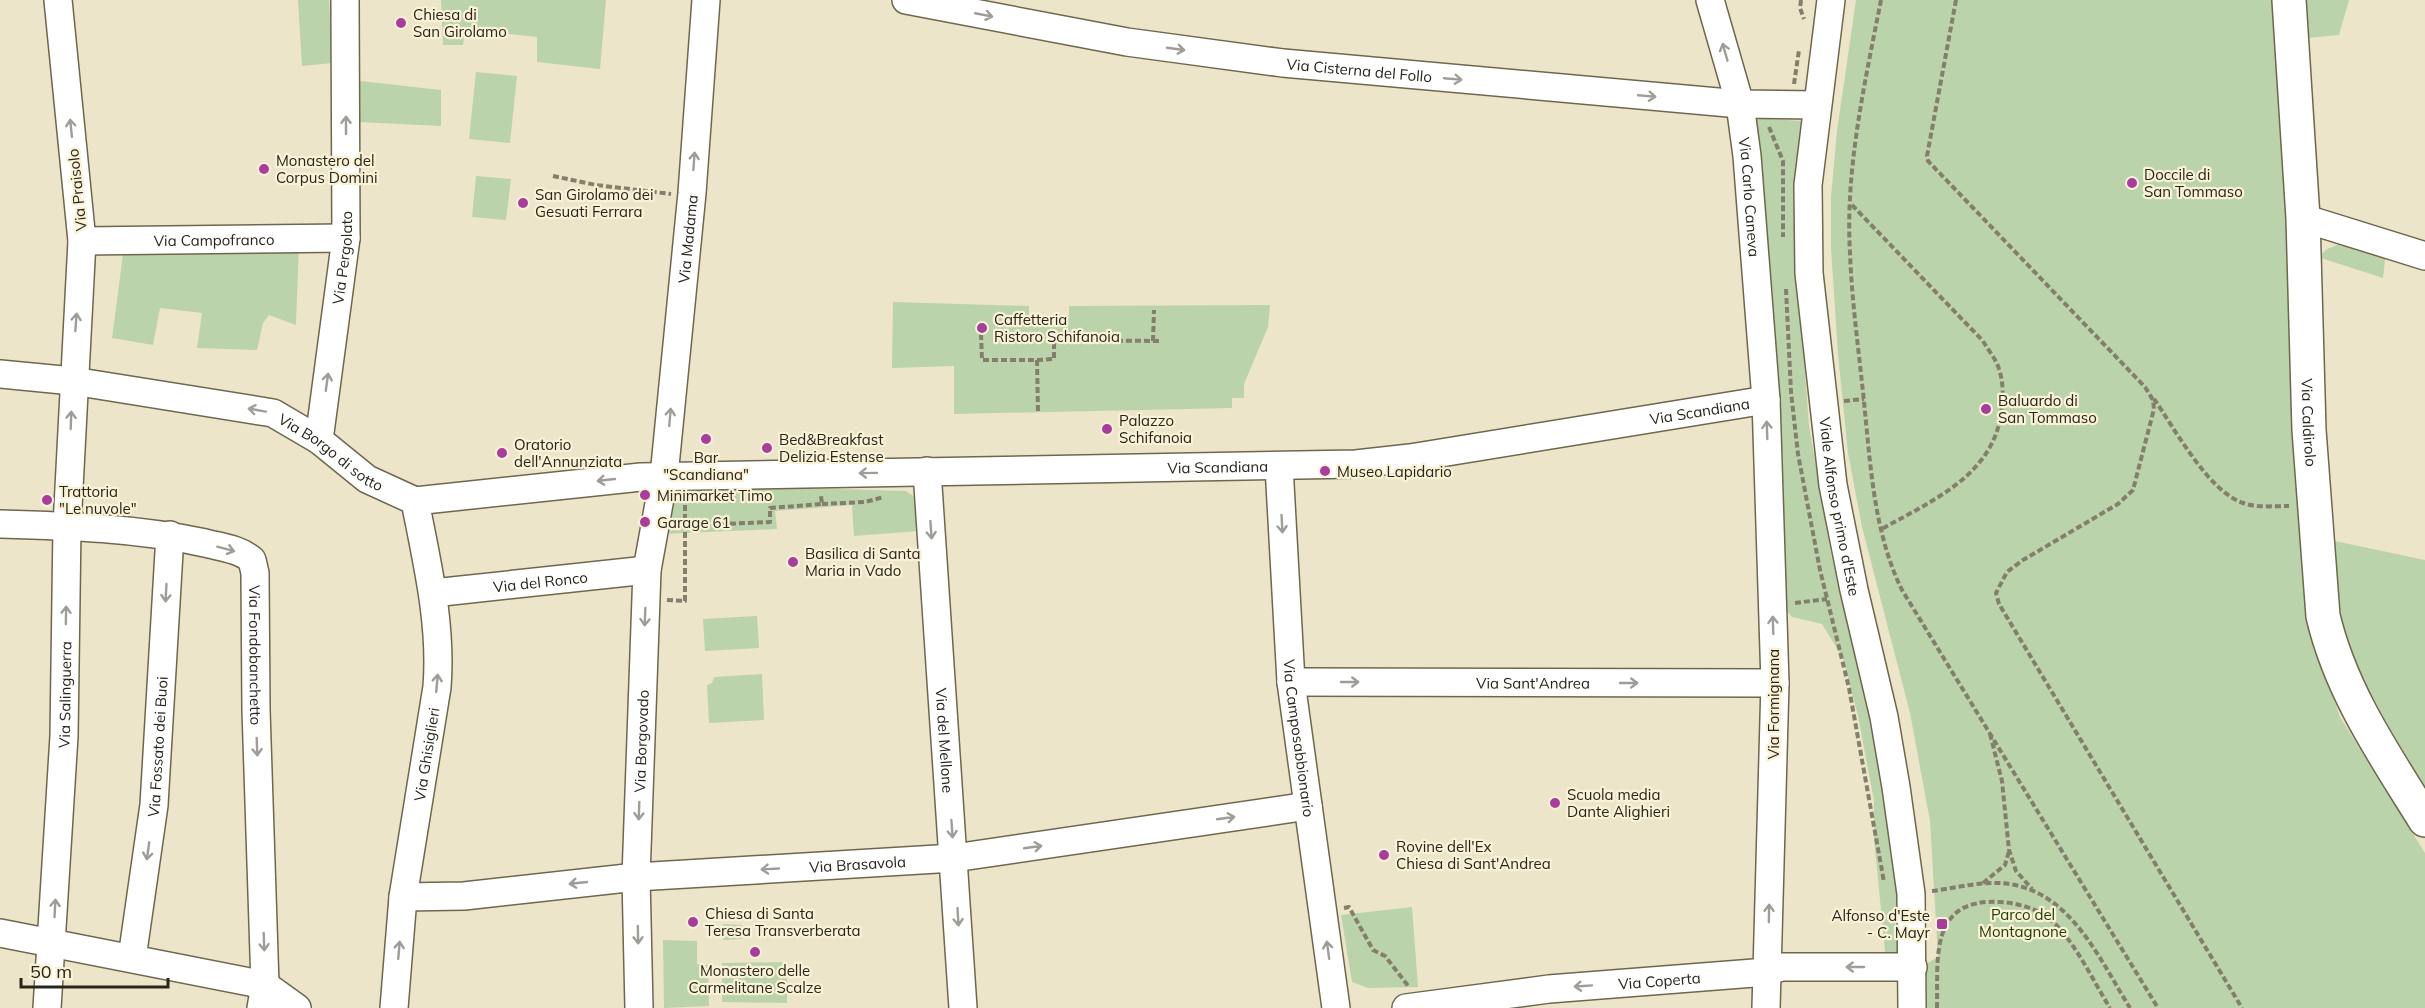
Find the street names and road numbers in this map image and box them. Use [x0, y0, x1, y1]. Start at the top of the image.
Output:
street label: Via Cisterna del Follo [1286, 54, 1433, 86]
street label: Via Carlo Caneva [1735, 136, 1764, 258]
street label: Via Praisolo [63, 148, 91, 232]
street label: Via Madama [674, 194, 701, 284]
street label: Via Pergolato [328, 211, 356, 305]
street label: Via Campofranco [153, 229, 275, 250]
street label: Via Caldirolo [2298, 378, 2321, 467]
street label: Via Scandiana [1648, 393, 1751, 428]
street label: Via Borgo di sotto [275, 409, 386, 495]
street label: Viale Alfonso primo d'Este [1816, 416, 1865, 598]
street label: Via Scandiana [1167, 456, 1268, 477]
street label: Via del Ronco [492, 567, 589, 596]
street label: Via Fondobanchetto [246, 585, 266, 725]
street label: Via Salinguerra [54, 641, 75, 749]
street label: Via Formignana [1764, 649, 1783, 759]
street label: Via Camposabbionario [1280, 659, 1319, 818]
street label: Via Sant'Andrea [1476, 673, 1590, 692]
street label: Via Fossato dei Buoi [143, 676, 171, 818]
street label: Via del Mellone [932, 687, 958, 794]
street label: Via Borgovado [630, 689, 652, 793]
street label: Via Ghisiglieri [409, 706, 443, 803]
street label: Via Brasavola [809, 851, 907, 876]
street label: Via Coperta [1617, 968, 1701, 993]

